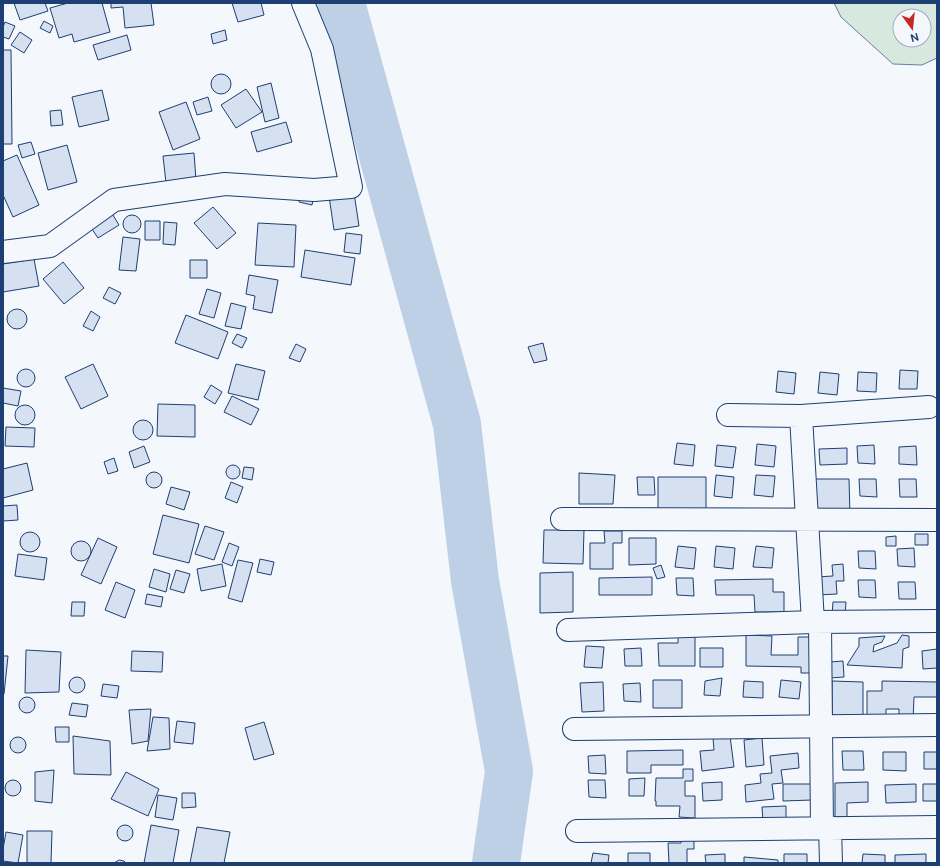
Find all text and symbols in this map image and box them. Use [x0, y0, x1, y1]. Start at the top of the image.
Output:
north arrow [892, 8, 932, 48]
text: N [909, 30, 920, 45]

